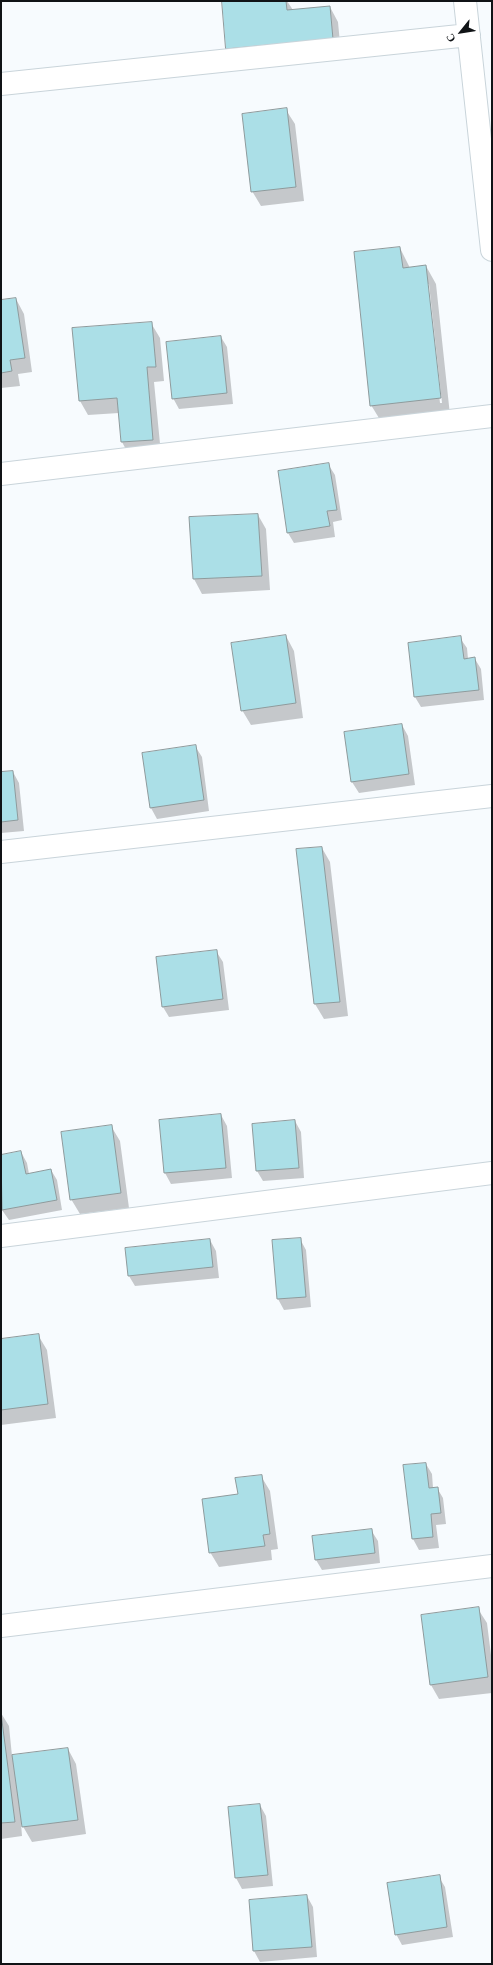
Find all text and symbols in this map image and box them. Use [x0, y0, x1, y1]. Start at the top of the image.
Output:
north arrow [441, 12, 481, 52]
text: С [443, 31, 459, 45]

